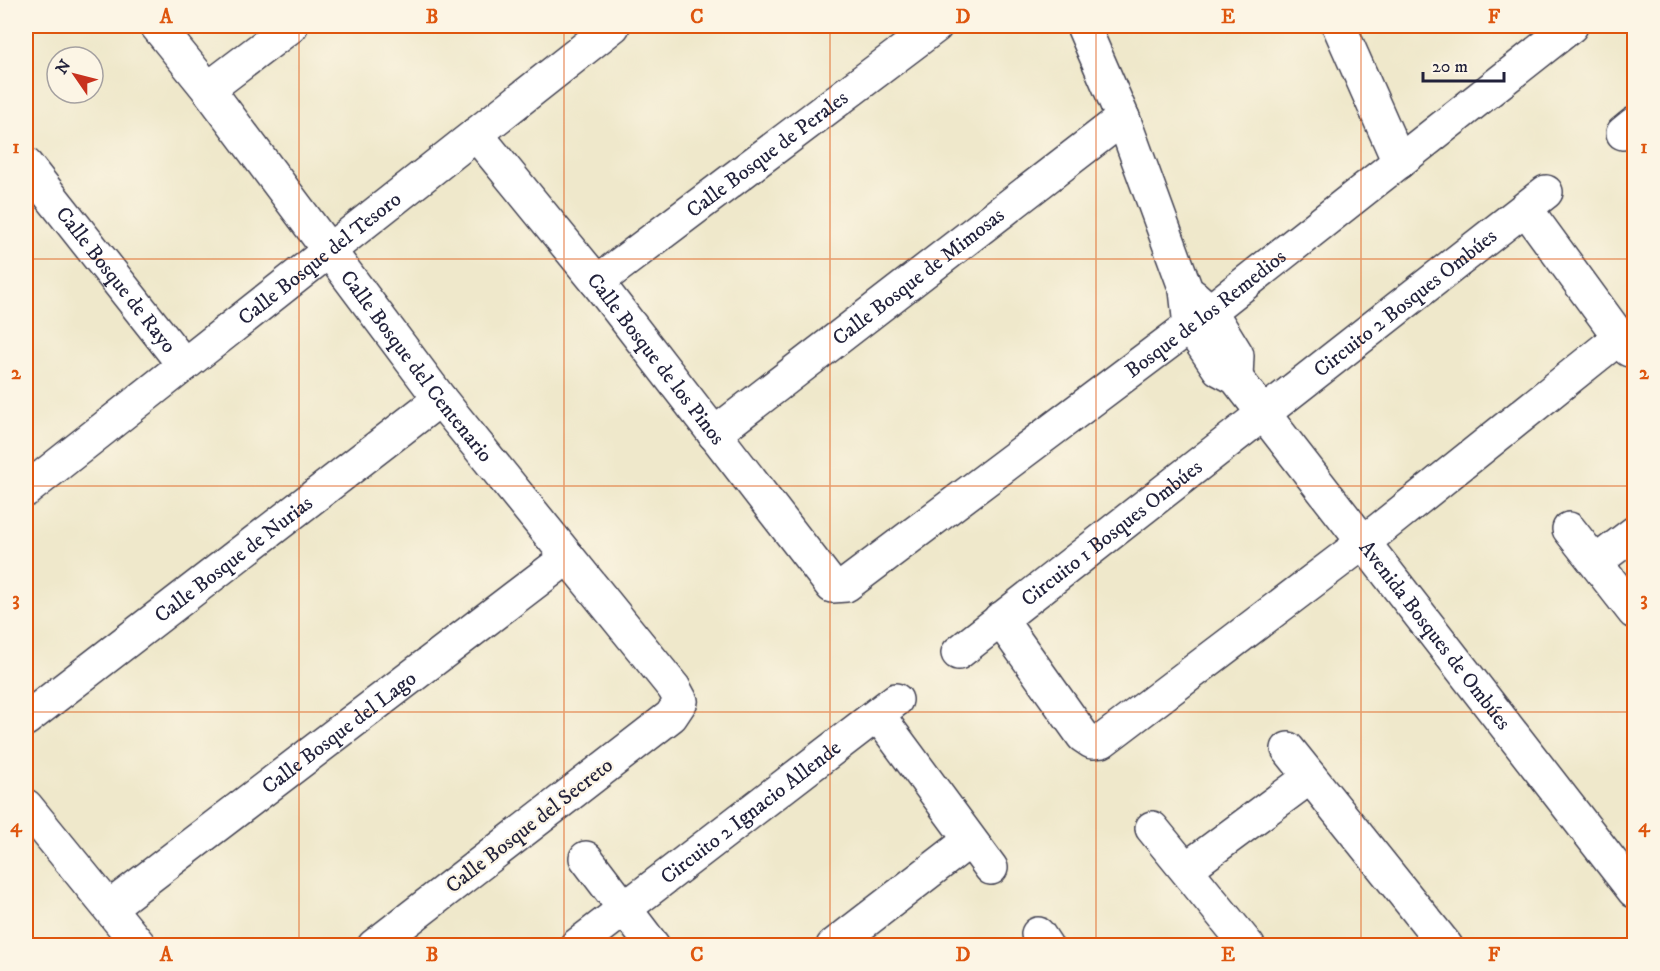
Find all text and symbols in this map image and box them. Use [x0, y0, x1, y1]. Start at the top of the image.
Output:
text: A [159, 5, 174, 30]
text: B [426, 5, 438, 30]
text: C [690, 5, 704, 30]
text: D [956, 5, 971, 30]
text: E [1221, 5, 1235, 30]
text: F [1488, 5, 1501, 30]
north arrow [45, 45, 105, 105]
scale bar [1423, 45, 1504, 83]
text: N [52, 56, 75, 78]
text: 20 m [1432, 56, 1468, 78]
street label: Calle Bosque de Perales [682, 85, 854, 224]
text: 1 [12, 135, 20, 160]
text: 1 [1640, 135, 1648, 160]
street label: Calle Bosque del Tesoro [233, 186, 407, 331]
street label: Calle Bosque de Rayo [50, 202, 182, 359]
street label: Calle Bosque de Mimosas [828, 203, 1010, 352]
street label: Circuito 2 Bosques Ombúes [1309, 224, 1502, 383]
street label: Bosque de los Remedios [1120, 244, 1292, 384]
street label: Calle Bosque del Centenario [334, 265, 498, 468]
street label: Calle Bosque de los Pinos [581, 268, 730, 450]
text: 2 [11, 361, 22, 386]
text: 2 [1639, 361, 1650, 386]
street label: Circuito 1 Bosques Ombúes [1016, 454, 1208, 612]
street label: Calle Bosque de Nurias [150, 490, 318, 629]
street label: Avenida Bosques de Ombúes [1353, 536, 1516, 735]
text: 3 [12, 587, 20, 612]
text: 3 [1640, 587, 1648, 612]
street label: Calle Bosque del Lago [257, 666, 422, 800]
street label: Circuito 2 Ignacio Allende [656, 735, 847, 890]
street label: Calle Bosque del Secreto [441, 752, 618, 899]
text: 4 [10, 814, 23, 839]
text: 4 [1638, 814, 1651, 839]
text: A [159, 943, 174, 968]
text: B [426, 943, 438, 968]
text: C [690, 943, 704, 968]
text: D [956, 943, 971, 968]
text: E [1221, 943, 1235, 968]
text: F [1488, 943, 1501, 968]

